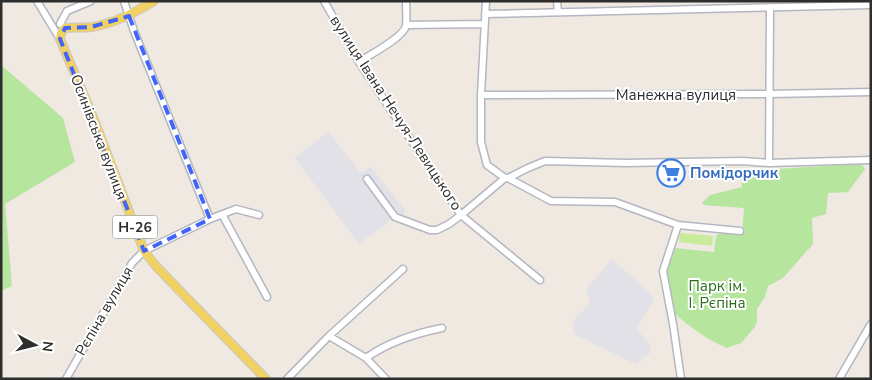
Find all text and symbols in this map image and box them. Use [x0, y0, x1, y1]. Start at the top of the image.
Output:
street label: вулиця Івана Нечуя-Левицького [325, 12, 467, 214]
street label: Осинівська вулиця [66, 71, 132, 203]
street label: Манежна вулиця [616, 85, 736, 105]
supermarket icon: Помідорчик [656, 158, 686, 188]
place label: Помідорчик [690, 163, 779, 183]
road number: Н-26 [112, 216, 158, 238]
street label: Рєпіна вулиця [70, 263, 138, 359]
park label: Парк ім. І. Рєпіна [688, 276, 746, 313]
north arrow [10, 320, 60, 370]
text: N [37, 340, 57, 353]

